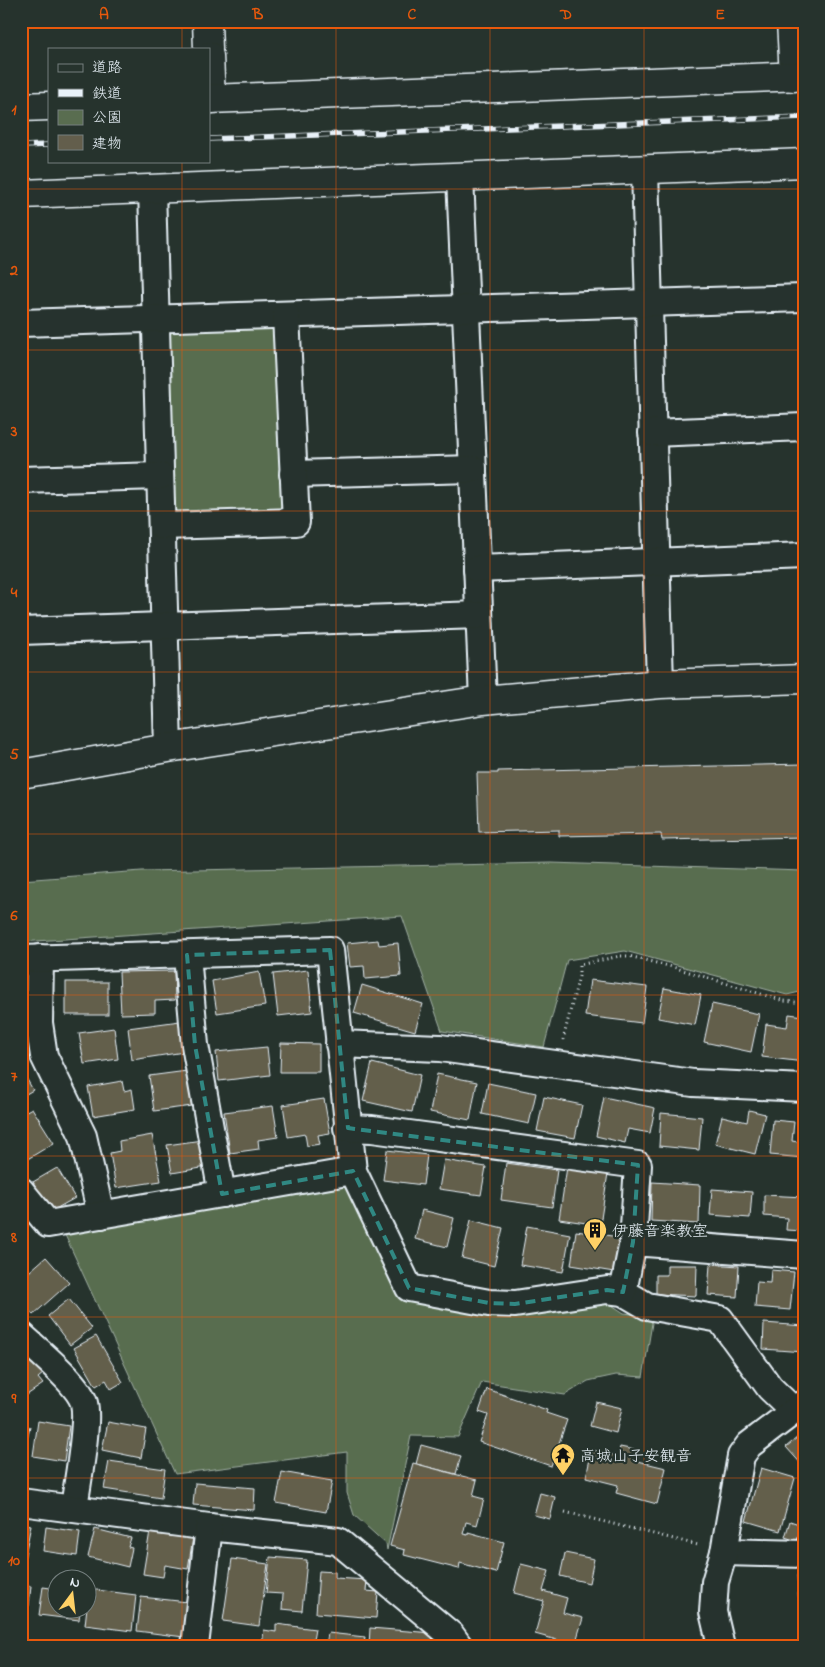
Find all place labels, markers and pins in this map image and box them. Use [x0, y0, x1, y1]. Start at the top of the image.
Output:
building icon: 伊藤音楽教室 [582, 1217, 608, 1251]
place label: 伊藤音楽教室 [612, 1220, 708, 1244]
temple icon: 高城山子安観音 [550, 1442, 576, 1476]
place label: 高城山子安観音 [580, 1445, 692, 1469]

